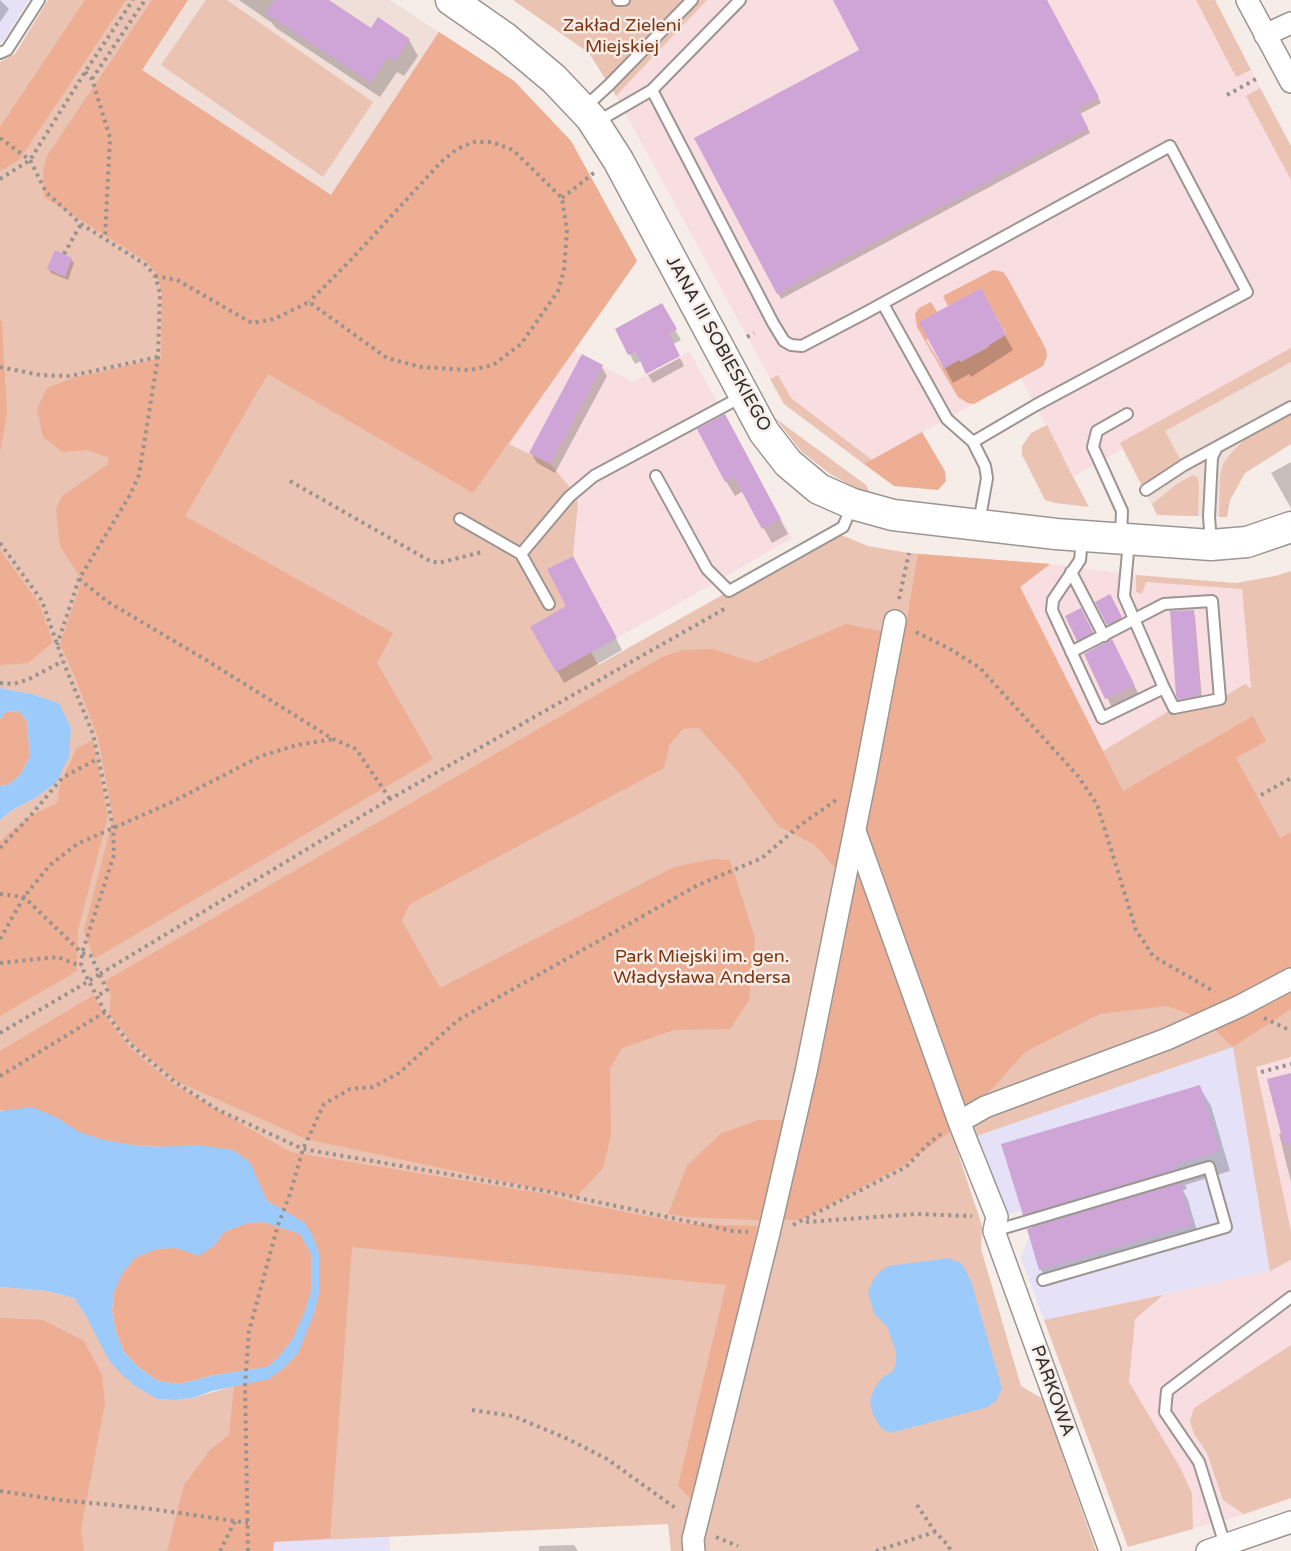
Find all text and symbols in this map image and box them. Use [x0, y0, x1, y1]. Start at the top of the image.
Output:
park label: Zakład Zieleni Miejskiej [563, 15, 681, 57]
street label: JANA III SOBIESKIEGO [661, 253, 775, 435]
park label: Park Miejski im. gen. Władysława Andersa [613, 946, 791, 988]
street label: PARKOWA [1026, 1343, 1078, 1439]

